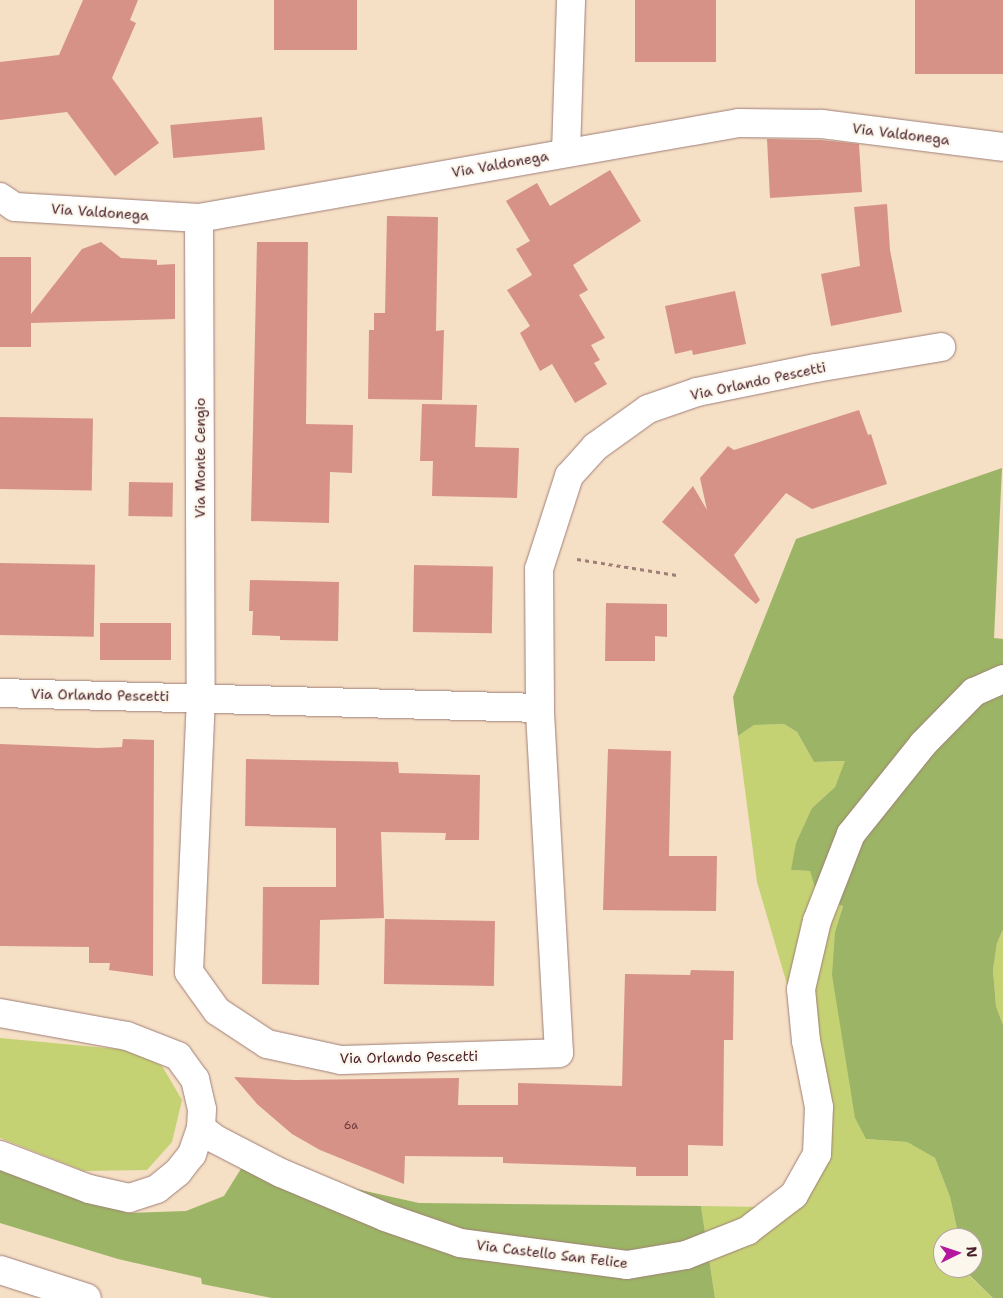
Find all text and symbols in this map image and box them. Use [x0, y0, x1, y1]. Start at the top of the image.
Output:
street label: Via Valdonega [851, 120, 951, 148]
street label: Via Valdonega [450, 147, 550, 181]
street label: Via Valdonega [50, 200, 150, 224]
street label: Via Orlando Pescetti [689, 358, 827, 404]
street label: Via Monte Cengio [192, 398, 208, 518]
street label: Via Orlando Pescetti [31, 685, 169, 705]
street label: Via Orlando Pescetti [340, 1047, 478, 1067]
house number: 6a [344, 1119, 358, 1133]
north arrow [933, 1228, 983, 1278]
street label: Via Castello San Felice [475, 1236, 629, 1272]
text: N [963, 1246, 981, 1258]

